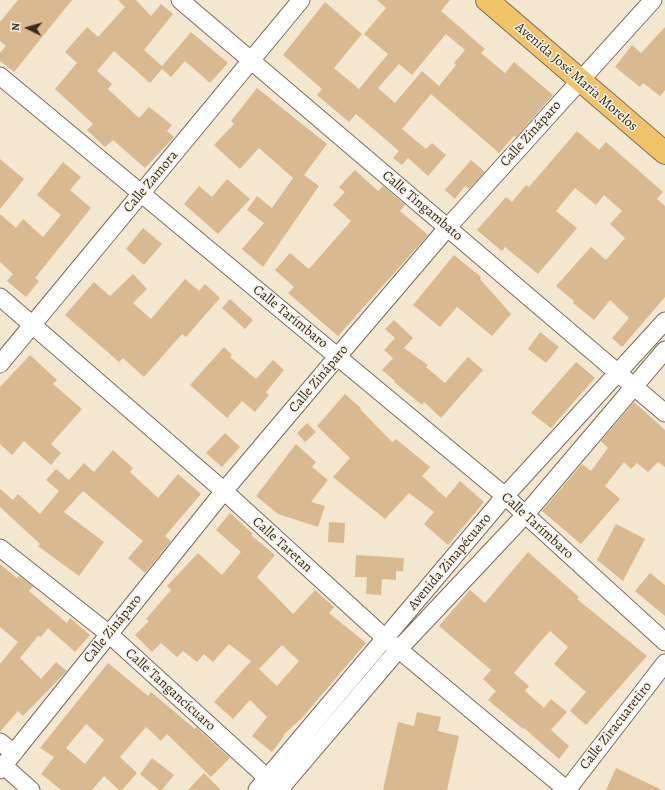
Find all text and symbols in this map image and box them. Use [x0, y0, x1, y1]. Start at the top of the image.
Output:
north arrow [8, 8, 48, 48]
street label: Avenida José María Morelos [511, 19, 641, 135]
text: N [8, 22, 23, 32]
street label: Calle Zináparo [497, 97, 565, 171]
street label: Calle Zamora [120, 147, 182, 217]
street label: Calle Tingambato [378, 167, 466, 245]
street label: Calle Tarímbaro [249, 282, 331, 352]
street label: Calle Zináparo [286, 342, 352, 416]
street label: Calle Tarímbaro [497, 489, 577, 563]
street label: Avenida Zinapécuaro [405, 510, 495, 614]
street label: Calle Taretan [249, 514, 315, 576]
street label: Calle Zináparo [80, 591, 146, 667]
street label: Calle Tangancícuaro [121, 645, 219, 735]
street label: Calle Ziracuaretiro [576, 679, 656, 773]

